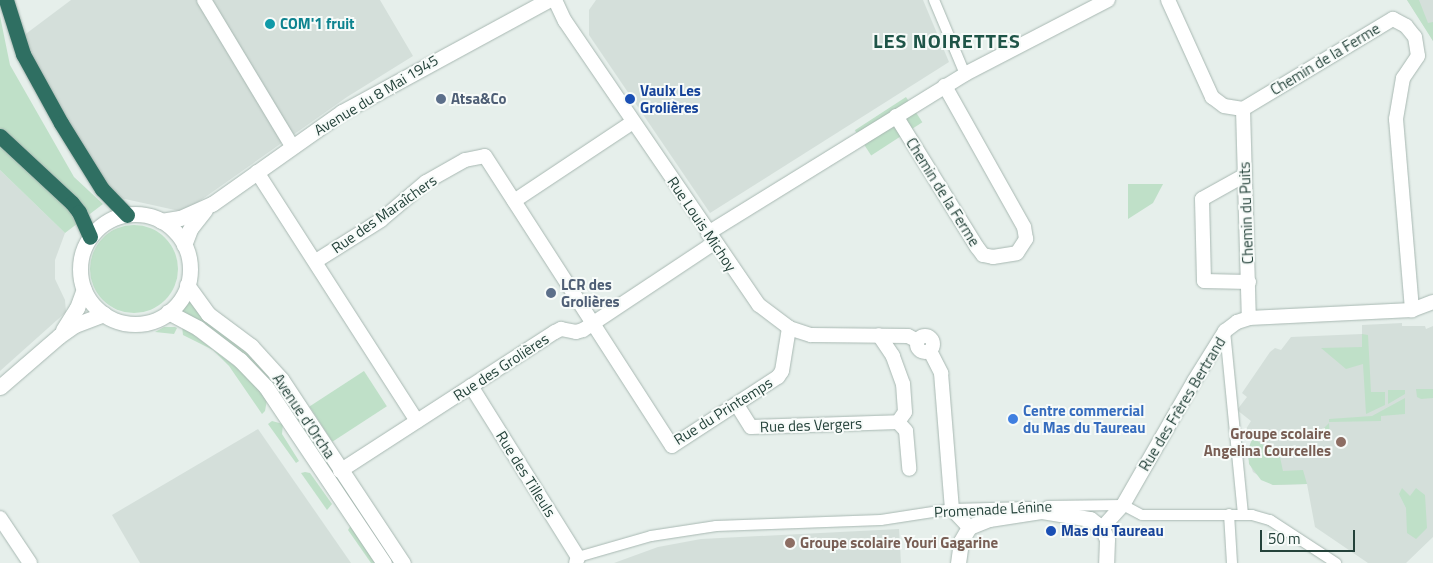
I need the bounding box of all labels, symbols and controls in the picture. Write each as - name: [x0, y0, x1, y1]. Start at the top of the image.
- place label: COM'1 fruit: [280, 15, 355, 33]
- marker: COM'1 fruit: [264, 18, 276, 30]
- street label: Chemin de la Ferme: [1267, 19, 1383, 99]
- district label: LES NOIRETTES: [871, 28, 1023, 52]
- street label: Avenue du 8 Mai 1945: [311, 51, 441, 139]
- place label: Vaulx Les Grolières: [640, 81, 701, 116]
- place label: Atsa&Co: [451, 90, 507, 108]
- marker: Atsa&Co: [435, 93, 447, 105]
- marker: Vaulx Les Grolières: [624, 93, 636, 105]
- street label: Chemin de la Ferme: [902, 134, 984, 250]
- street label: Chemin du Puits: [1235, 161, 1257, 265]
- street label: Rue des Maraîchers: [328, 171, 440, 257]
- street label: Rue Louis Michoy: [664, 173, 740, 275]
- place label: LCR des Grolières: [561, 275, 620, 310]
- marker: LCR des Grolières: [545, 287, 557, 299]
- street label: Rue des Grolières: [450, 330, 552, 404]
- street label: Rue des Frères Bertrand: [1135, 334, 1229, 474]
- street label: Avenue d'Orcha: [269, 370, 339, 462]
- street label: Rue du Printemps: [670, 373, 776, 449]
- place label: Centre commercial du Mas du Taureau: [1023, 401, 1146, 436]
- marker: Centre commercial du Mas du Taureau: [1007, 413, 1019, 425]
- street label: Rue des Vergers: [760, 414, 862, 436]
- place label: Groupe scolaire Angelina Courcelles: [1204, 424, 1331, 459]
- street label: Rue des Tilleuls: [492, 428, 560, 520]
- marker: Groupe scolaire Angelina Courcelles: [1335, 436, 1347, 448]
- street label: Promenade Lénine: [934, 497, 1052, 521]
- scale bar: [1263, 520, 1358, 552]
- place label: Mas du Taureau: [1061, 522, 1164, 540]
- marker: Mas du Taureau: [1045, 525, 1057, 537]
- text: 50 m: [1268, 527, 1301, 550]
- place label: Groupe scolaire Youri Gagarine: [800, 534, 998, 552]
- marker: Groupe scolaire Youri Gagarine: [784, 537, 796, 549]

